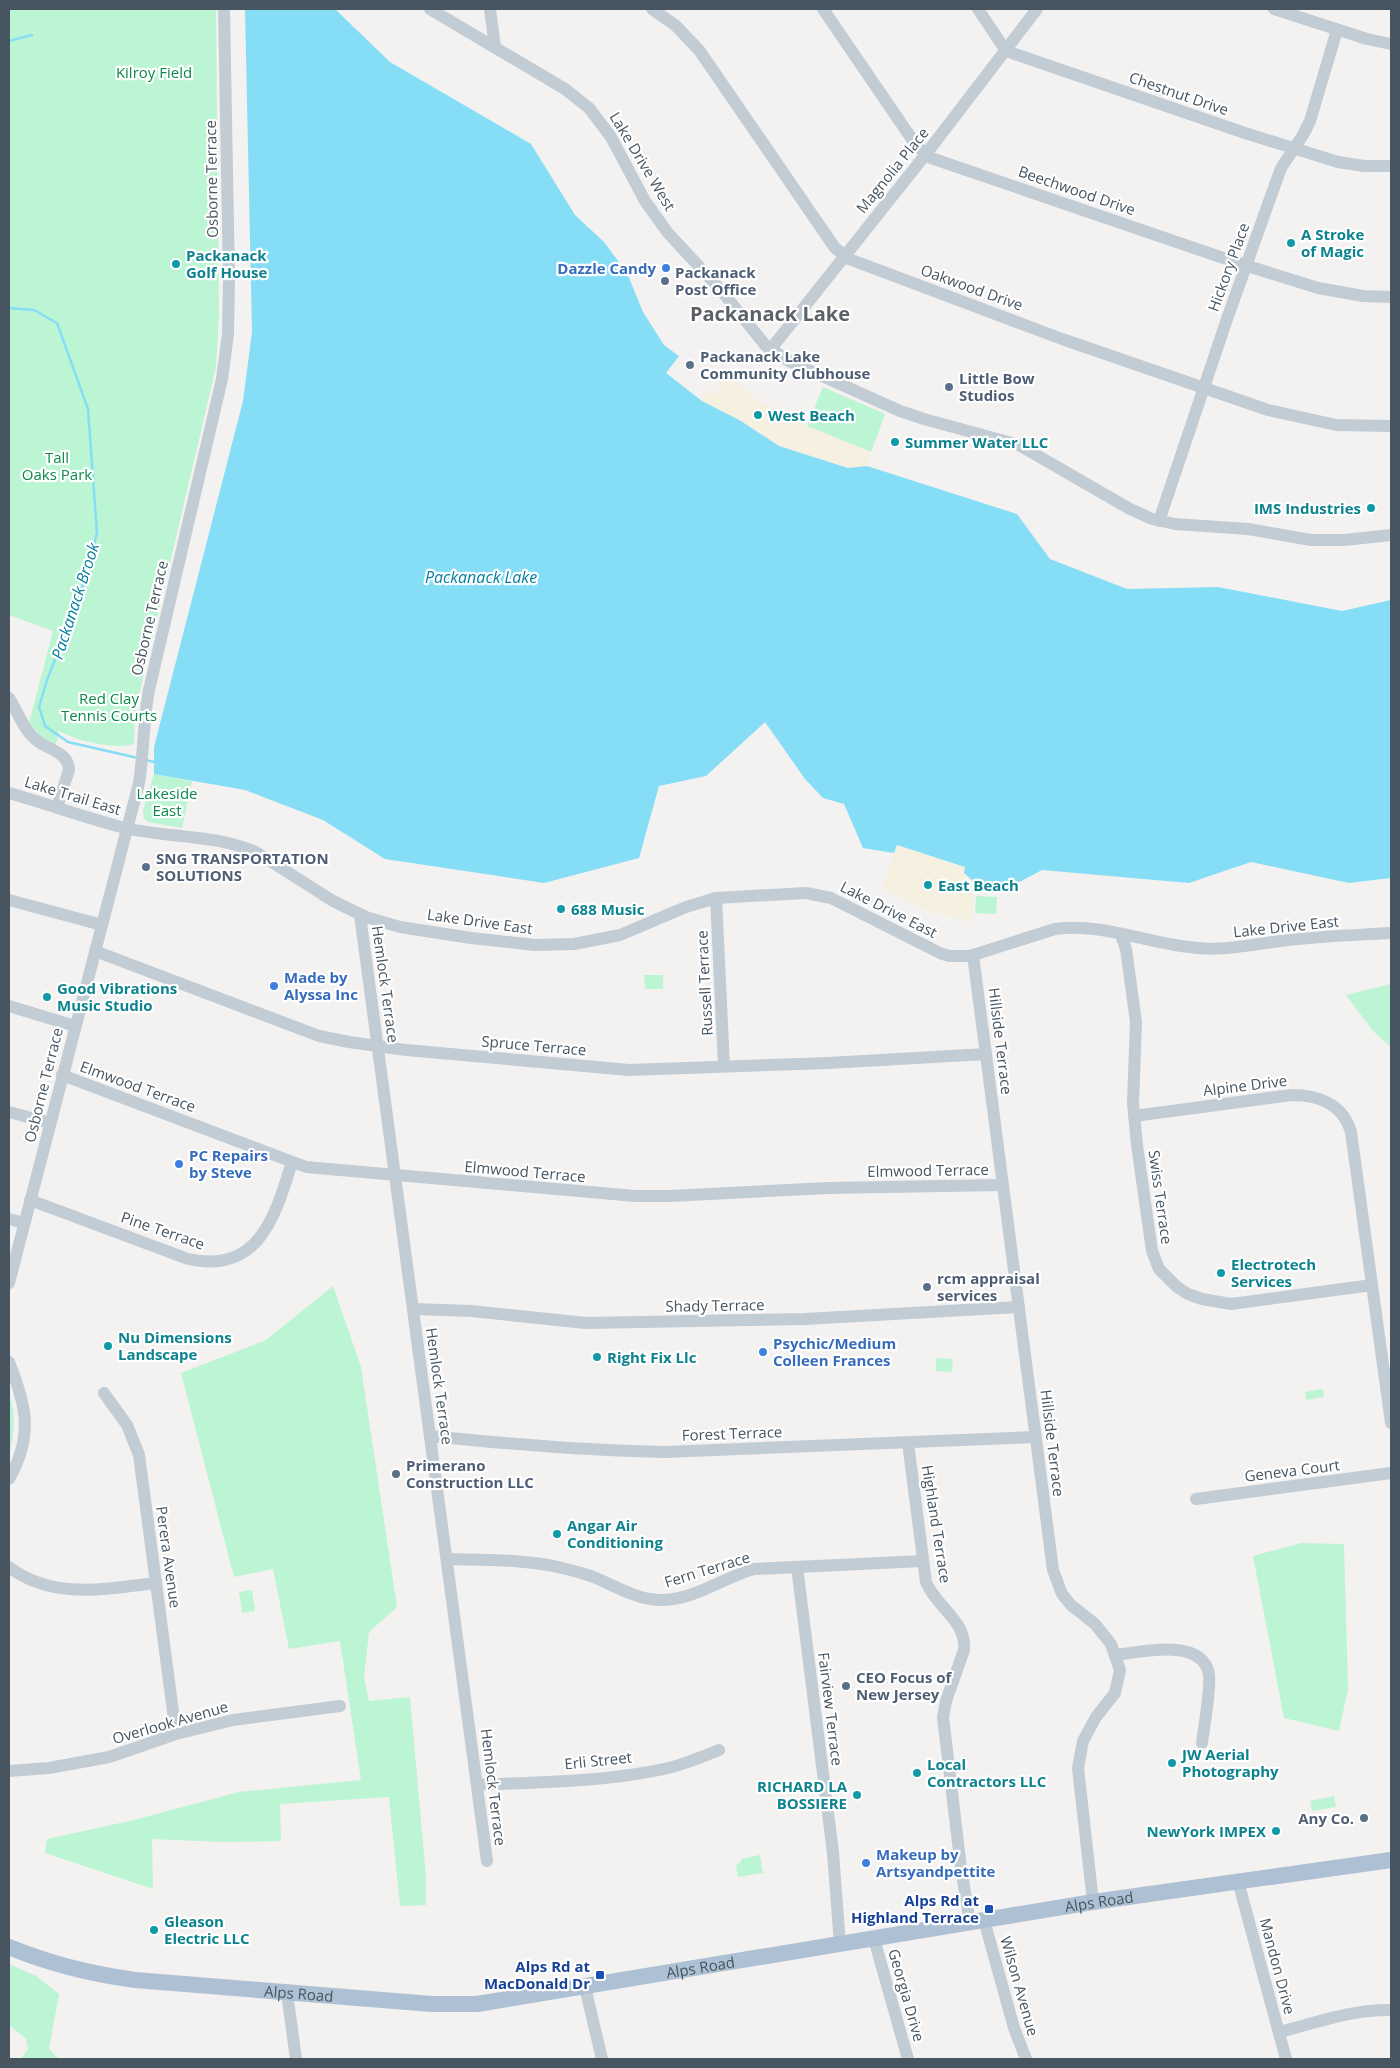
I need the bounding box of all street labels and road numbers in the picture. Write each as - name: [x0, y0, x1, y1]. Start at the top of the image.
- street label: Chestnut Drive: [1127, 67, 1231, 119]
- street label: Lake Drive West: [606, 108, 680, 214]
- street label: Osborne Terrace: [200, 120, 222, 238]
- street label: Magnolia Place: [851, 123, 933, 217]
- street label: Beechwood Drive: [1016, 161, 1138, 219]
- street label: Hickory Place: [1203, 220, 1253, 314]
- street label: Oakwood Drive: [918, 259, 1026, 315]
- street label: Osborne Terrace: [126, 558, 172, 678]
- street label: Lake Trail East: [22, 771, 124, 819]
- street label: Lake Drive East: [837, 876, 941, 942]
- street label: Lake Drive East: [426, 904, 534, 938]
- street label: Lake Drive East: [1232, 911, 1340, 941]
- street label: Hemlock Terrace: [368, 924, 404, 1044]
- street label: Russell Terrace: [691, 930, 717, 1036]
- street label: Hillside Terrace: [985, 986, 1017, 1096]
- street label: Osborne Terrace: [19, 1026, 67, 1144]
- street label: Spruce Terrace: [481, 1030, 587, 1060]
- street label: Elmwood Terrace: [77, 1056, 199, 1116]
- street label: Alpine Drive: [1202, 1070, 1288, 1100]
- street label: Swiss Terrace: [1145, 1149, 1177, 1245]
- street label: Elmwood Terrace: [464, 1156, 586, 1186]
- street label: Elmwood Terrace: [867, 1159, 989, 1181]
- street label: Pine Terrace: [119, 1206, 207, 1254]
- street label: Shady Terrace: [665, 1294, 765, 1316]
- street label: Hemlock Terrace: [422, 1326, 458, 1446]
- street label: Hillside Terrace: [1037, 1388, 1069, 1498]
- street label: Forest Terrace: [681, 1421, 783, 1445]
- street label: Geneva Court: [1243, 1454, 1341, 1486]
- street label: Highland Terrace: [918, 1463, 956, 1585]
- street label: Perera Avenue: [152, 1505, 186, 1609]
- street label: Fern Terrace: [662, 1547, 752, 1591]
- street label: Fairview Terrace: [814, 1651, 848, 1767]
- street label: Overlook Avenue: [110, 1696, 230, 1748]
- street label: Hemlock Terrace: [477, 1727, 511, 1847]
- street label: Erli Street: [563, 1747, 633, 1773]
- street label: Alps Road: [1063, 1886, 1135, 1917]
- street label: Mandon Drive: [1256, 1916, 1300, 2016]
- street label: Wilson Avenue: [996, 1934, 1044, 2038]
- street label: Georgia Drive: [884, 1946, 930, 2044]
- street label: Alps Road: [665, 1951, 736, 1983]
- street label: Alps Road: [263, 1980, 334, 2006]

